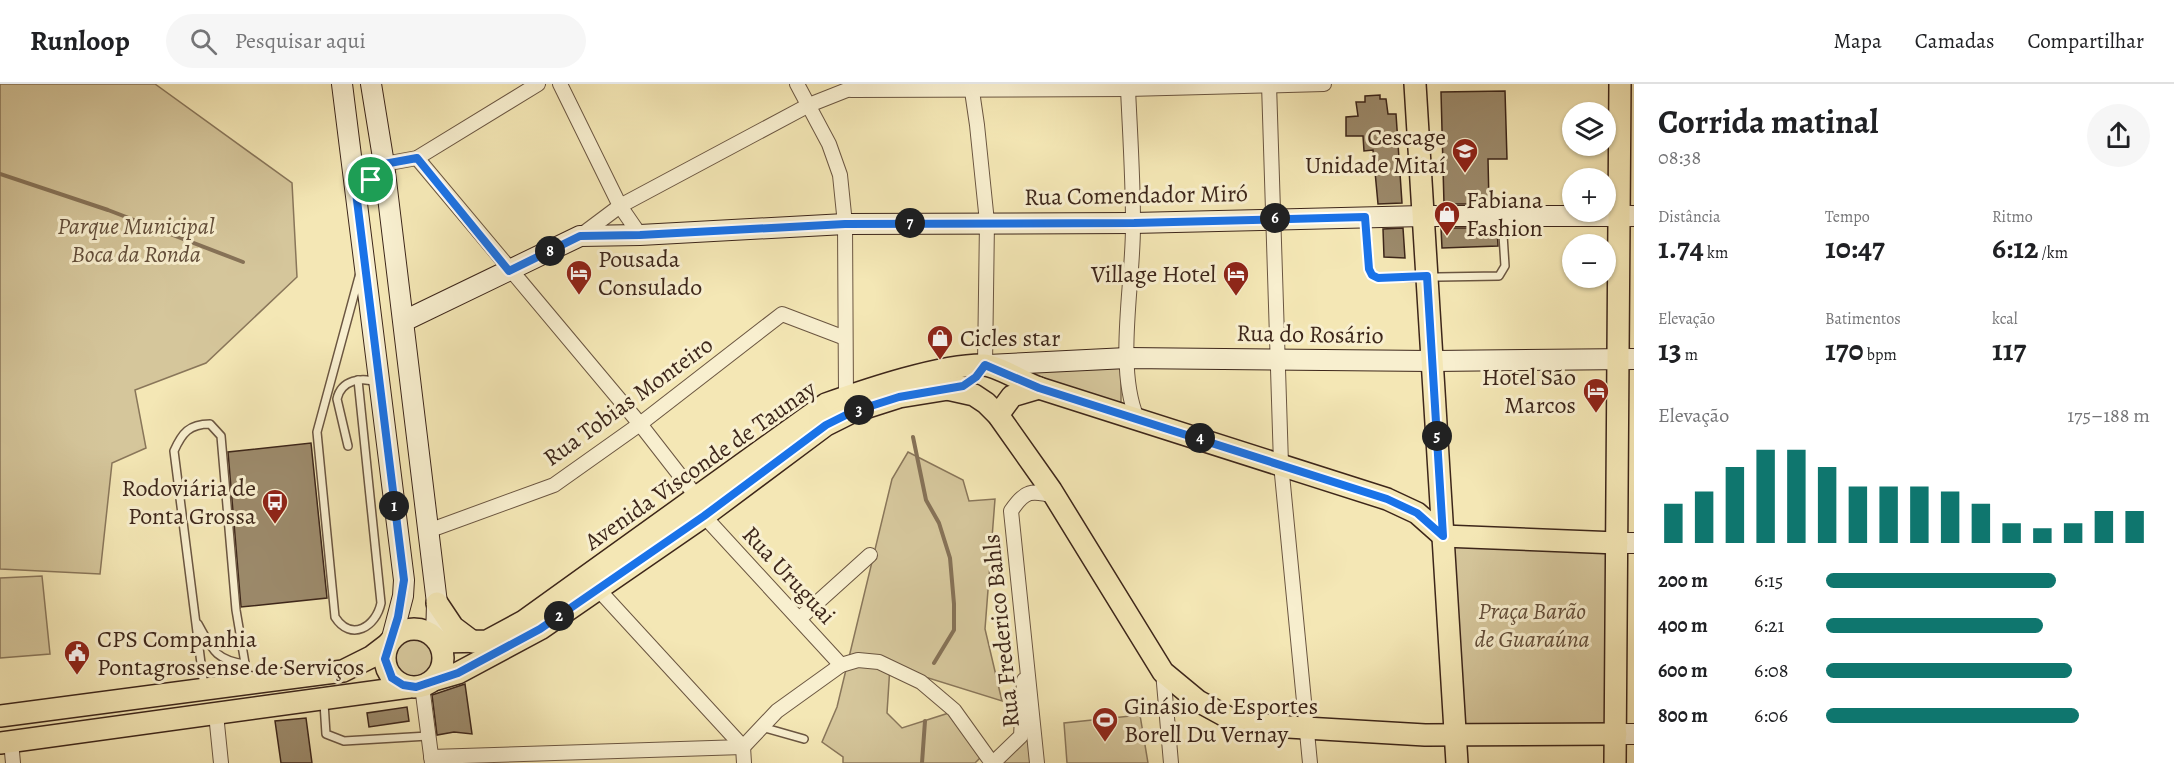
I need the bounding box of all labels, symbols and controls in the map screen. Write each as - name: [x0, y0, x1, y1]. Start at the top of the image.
- search box: [166, 14, 586, 68]
- text: Runloop: [30, 22, 130, 60]
- icon: search: [187, 25, 220, 58]
- text: Pesquisar aqui: [235, 26, 366, 56]
- text: Mapa: [1833, 27, 1882, 55]
- text: Camadas: [1915, 27, 1994, 55]
- text: Compartilhar: [2027, 27, 2144, 55]
- text: Corrida matinal: [1658, 99, 1878, 144]
- map controls: [1562, 102, 1616, 288]
- button: layers: [1562, 102, 1616, 156]
- button: share: [2087, 104, 2150, 167]
- place label: Cescage Unidade Mitaí: [1305, 121, 1446, 181]
- school or university icon: Cescage Unidade Mitaí: [1450, 136, 1480, 174]
- text: 08:38: [1658, 144, 1701, 171]
- pin: [345, 154, 396, 205]
- icon: arrive: [354, 163, 387, 196]
- button: +: [1562, 168, 1616, 222]
- street label: Rua Comendador Miró: [1024, 177, 1248, 213]
- place label: Fabiana Fashion: [1466, 184, 1544, 244]
- shop icon: Fabiana Fashion: [1432, 199, 1462, 237]
- pin: 6: [1260, 203, 1290, 233]
- text: Distância: [1658, 206, 1720, 228]
- text: Tempo: [1825, 206, 1870, 228]
- text: Ritmo: [1992, 206, 2033, 228]
- text: 6: [1271, 207, 1279, 229]
- pin: 7: [895, 208, 925, 238]
- park label: Parque Municipal Boca da Ronda: [57, 210, 215, 270]
- text: 7: [907, 212, 913, 234]
- text: 1.74: [1658, 228, 1704, 268]
- text: 10:47: [1825, 228, 1885, 268]
- text: 6:12: [1992, 228, 2038, 268]
- button: −: [1562, 234, 1616, 288]
- pin: 8: [535, 236, 565, 266]
- text: 8: [546, 240, 554, 262]
- text: km: [1704, 242, 1728, 264]
- text: /km: [2038, 242, 2068, 264]
- place label: Pousada Consulado: [598, 243, 702, 303]
- hotel icon: Pousada Consulado: [564, 258, 594, 296]
- place label: Village Hotel: [1090, 258, 1216, 290]
- hotel icon: Village Hotel: [1221, 259, 1251, 297]
- text: Elevação: [1658, 308, 1715, 330]
- text: Batimentos: [1825, 308, 1901, 330]
- text: kcal: [1992, 308, 2018, 330]
- street label: Rua do Rosário: [1236, 317, 1384, 351]
- place label: Cicles star: [960, 322, 1060, 354]
- shop icon: Cicles star: [925, 323, 955, 361]
- street label: Rua Tobias Monteiro: [537, 329, 719, 473]
- text: 13: [1658, 330, 1682, 370]
- text: 170: [1825, 330, 1864, 370]
- text: 117: [1992, 330, 2026, 370]
- text: m: [1682, 344, 1698, 366]
- text: bpm: [1864, 344, 1897, 366]
- place label: Hotel São Marcos: [1482, 361, 1576, 421]
- street label: Avenida Visconde de Taunay: [577, 373, 822, 558]
- hotel icon: Hotel São Marcos: [1581, 376, 1611, 414]
- pin: 3: [844, 395, 874, 425]
- text: 3: [856, 399, 862, 421]
- text: Elevação: [1658, 402, 1729, 429]
- text: 175–188 m: [2067, 402, 2150, 429]
- pin: 5: [1422, 421, 1452, 451]
- pin: 4: [1185, 423, 1215, 453]
- text: 5: [1434, 425, 1440, 447]
- text: 4: [1196, 427, 1204, 449]
- place label: Rodoviária de Ponta Grossa: [121, 472, 257, 532]
- bus stop icon: Rodoviária de Ponta Grossa: [260, 487, 290, 525]
- pin: 1: [379, 491, 409, 521]
- text: 1: [391, 495, 397, 517]
- street label: Rua Uruguai: [735, 519, 843, 631]
- street label: Rua Frederico Bahls: [975, 533, 1027, 729]
- text: 200 m: [1658, 567, 1708, 594]
- text: 6:15: [1754, 567, 1783, 594]
- park label: Praça Barão de Guaraúna: [1474, 595, 1590, 655]
- pin: 2: [544, 601, 574, 631]
- text: 2: [555, 605, 563, 627]
- text: 400 m: [1658, 612, 1708, 639]
- text: 6:21: [1754, 612, 1784, 639]
- place label: CPS Companhia Pontagrossense de Serviços: [97, 623, 364, 683]
- public building icon: CPS Companhia Pontagrossense de Serviços: [62, 638, 92, 676]
- text: 600 m: [1658, 657, 1708, 684]
- text: 6:08: [1754, 657, 1788, 684]
- place label: Ginásio de Esportes Borell Du Vernay: [1124, 690, 1318, 750]
- text: 800 m: [1658, 702, 1708, 729]
- text: 6:06: [1754, 702, 1788, 729]
- sports icon: Ginásio de Esportes Borell Du Vernay: [1090, 705, 1120, 743]

